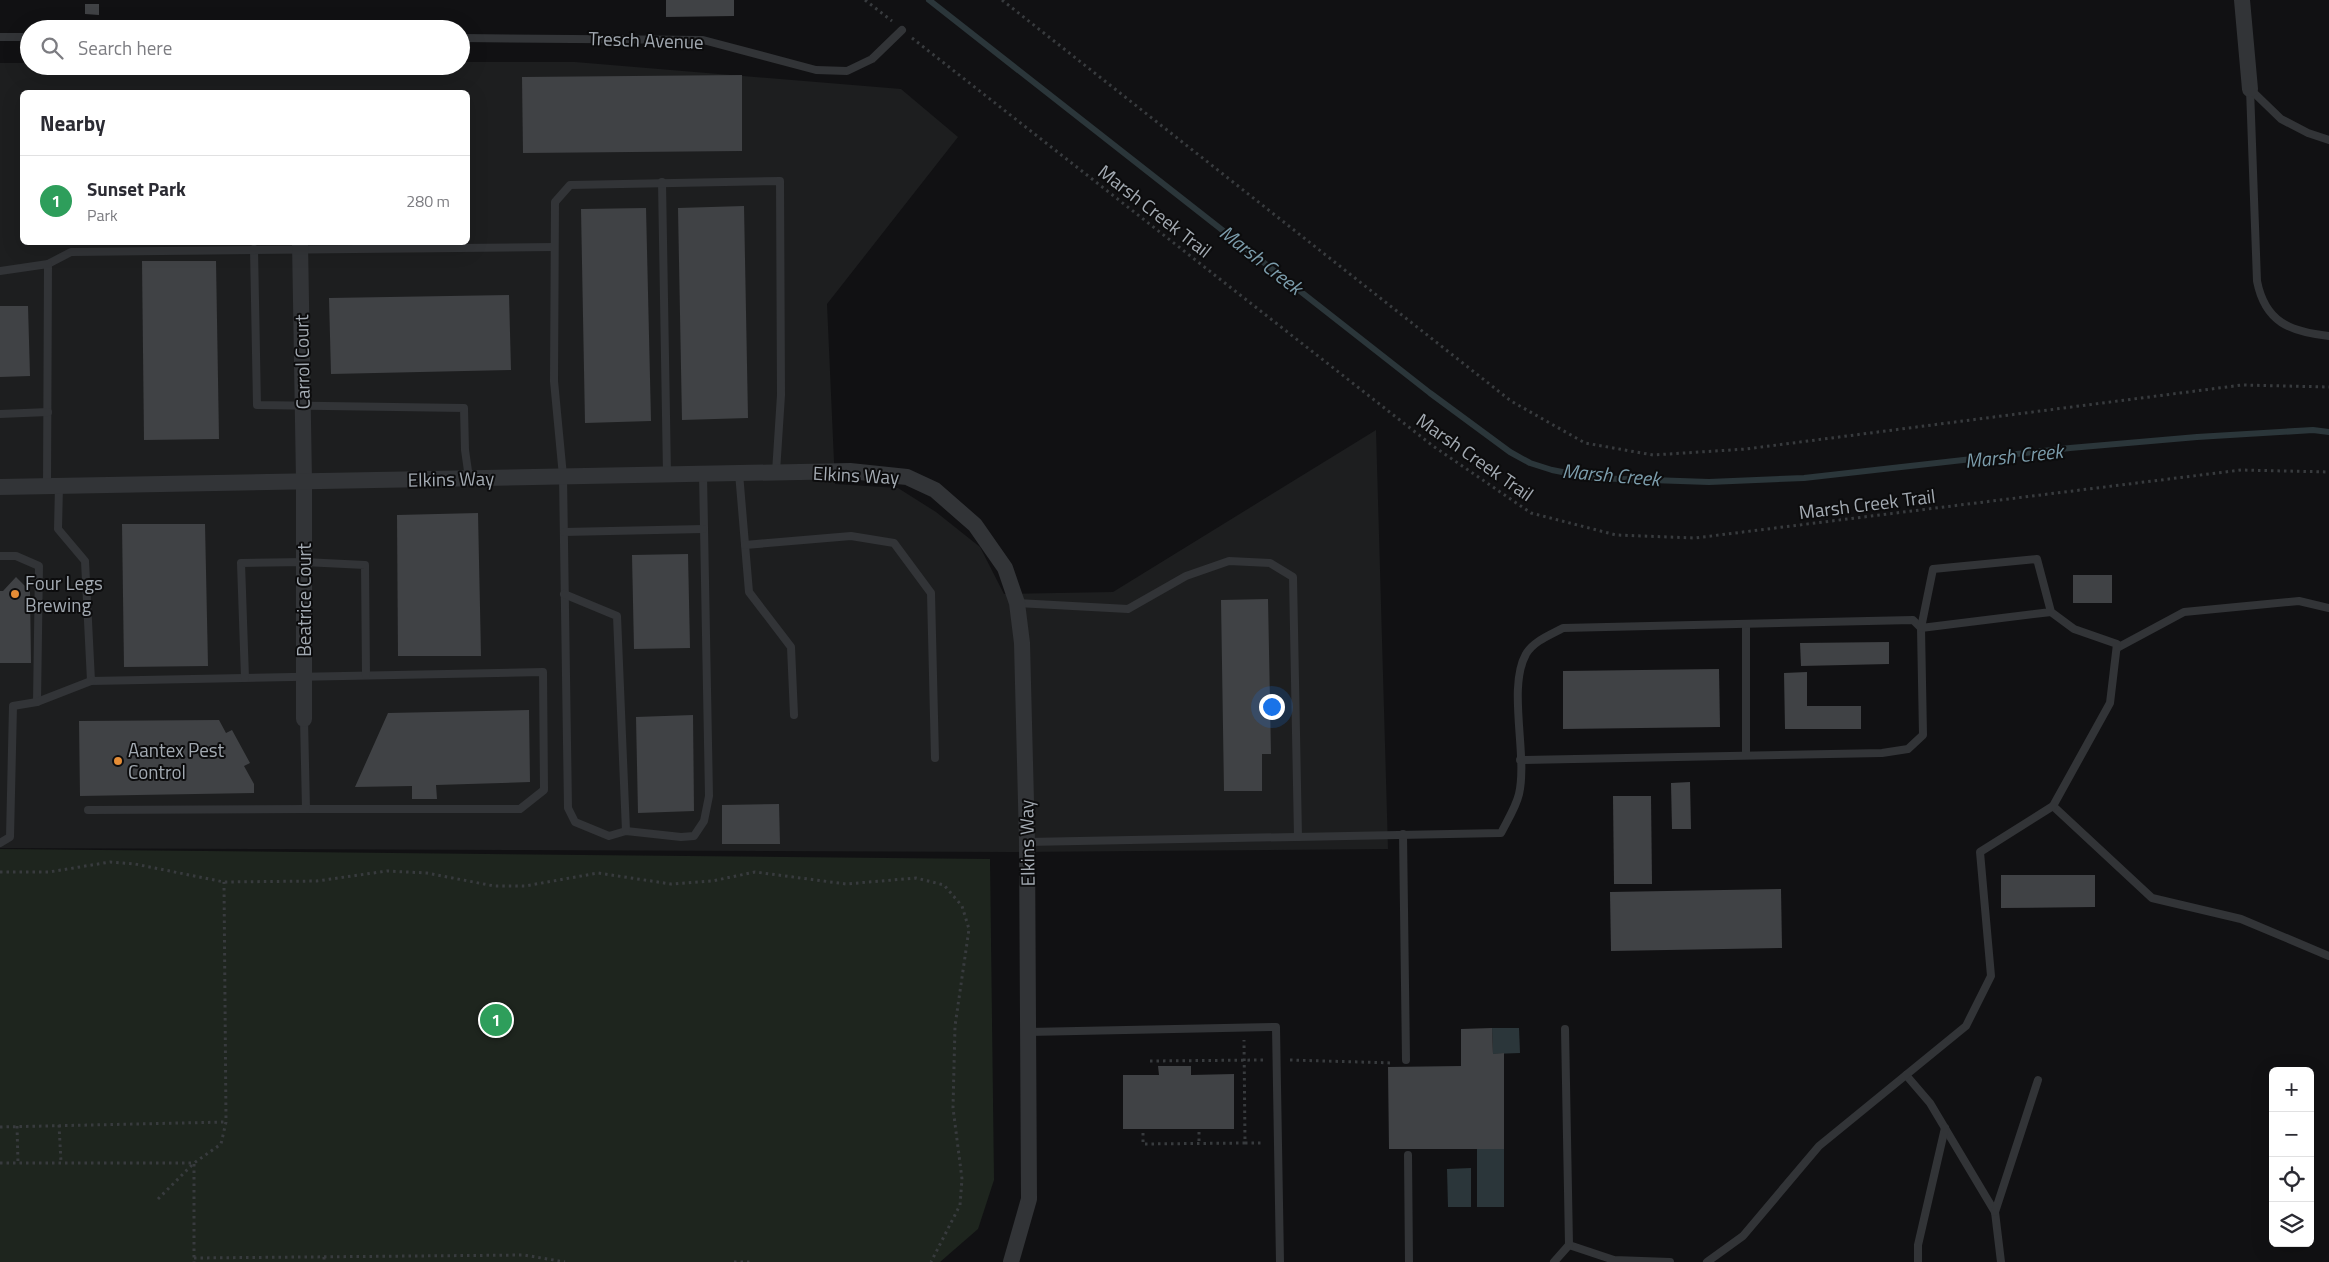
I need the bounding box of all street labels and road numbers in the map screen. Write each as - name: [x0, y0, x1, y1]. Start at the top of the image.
- street label: Tresch Avenue: [588, 23, 704, 56]
- street label: Marsh Creek Trail: [1092, 157, 1218, 264]
- street label: Carrol Court: [286, 314, 317, 410]
- street label: Marsh Creek Trail: [1411, 405, 1540, 508]
- street label: Elkins Way: [812, 458, 900, 491]
- street label: Elkins Way: [407, 463, 495, 494]
- street label: Marsh Creek Trail: [1797, 481, 1937, 526]
- street label: Beatrice Court: [289, 543, 318, 657]
- street label: Elkins Way: [1011, 799, 1042, 887]

